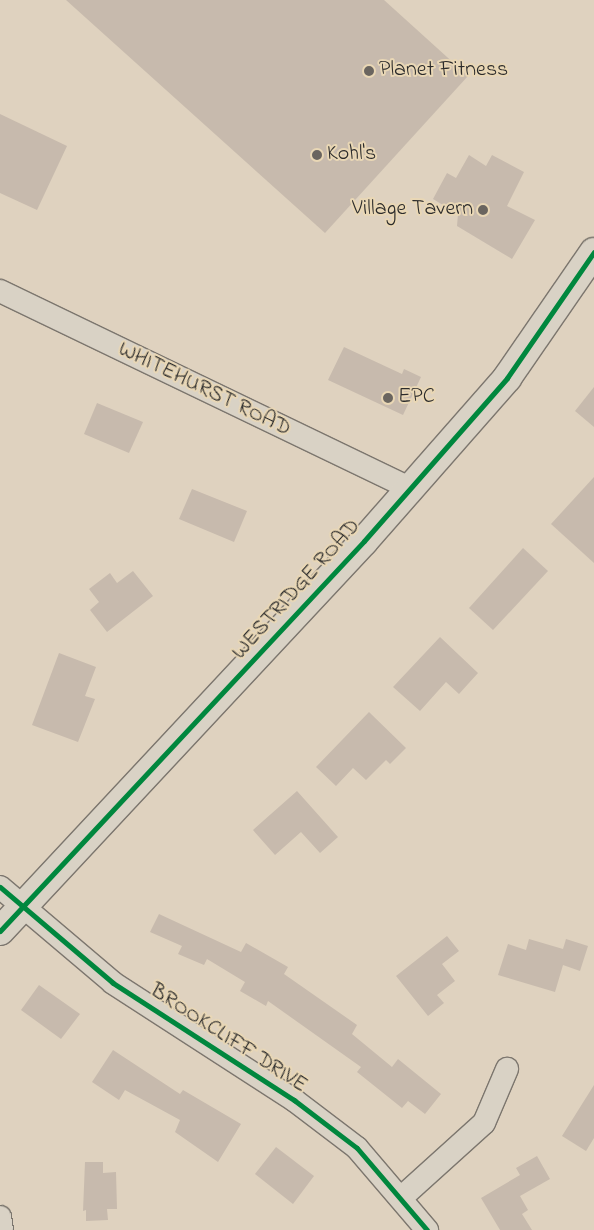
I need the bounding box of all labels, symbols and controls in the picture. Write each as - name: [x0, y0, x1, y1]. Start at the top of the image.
- place label: Planet Fitness: [379, 58, 508, 84]
- marker: Planet Fitness: [363, 65, 375, 77]
- place label: Kohl's: [327, 142, 376, 168]
- marker: Kohl's: [311, 149, 323, 161]
- place label: Village Tavern: [352, 197, 473, 223]
- marker: Village Tavern: [477, 204, 489, 216]
- street label: WHITEHURST ROAD: [113, 337, 295, 443]
- place label: EPC: [398, 385, 435, 411]
- marker: EPC: [382, 392, 394, 404]
- street label: WESTRIDGE ROAD: [227, 514, 367, 666]
- street label: BROOKCLIFF DRIVE: [144, 978, 312, 1100]

